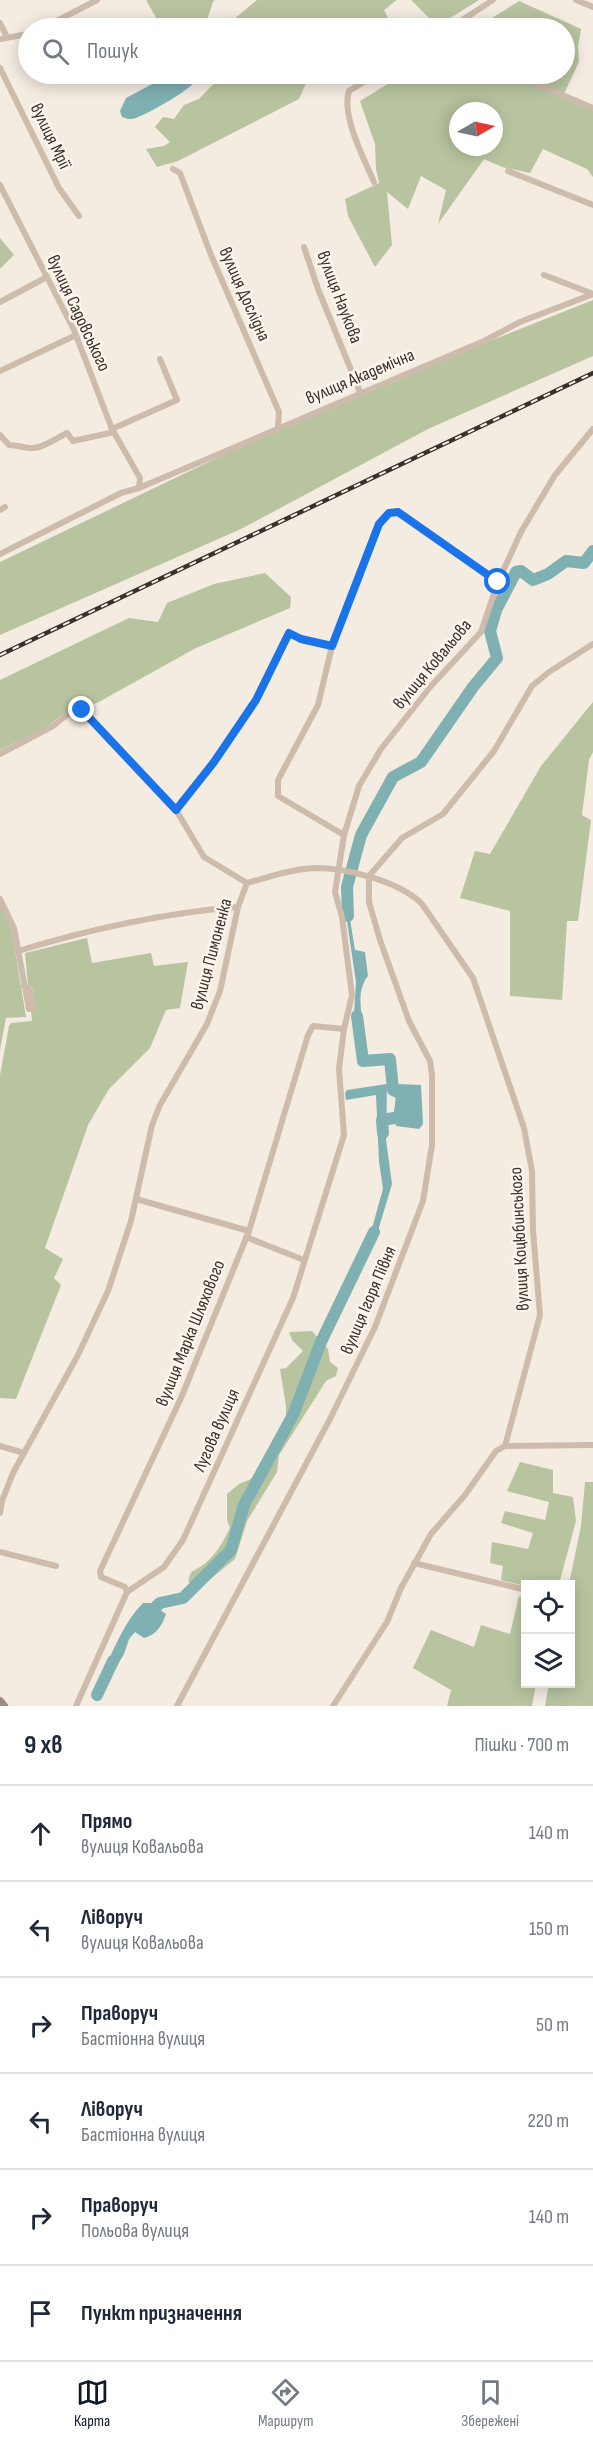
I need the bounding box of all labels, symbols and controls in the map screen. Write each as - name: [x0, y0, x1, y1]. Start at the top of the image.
- search box: [18, 18, 575, 84]
- icon: search: [39, 35, 72, 68]
- text: Пошук: [87, 38, 138, 65]
- street label: вулиця Мрії: [26, 100, 76, 173]
- north arrow: [449, 102, 503, 156]
- street label: вулиця Дослідна: [214, 244, 275, 344]
- street label: вулиця Наукова: [312, 248, 367, 346]
- street label: вулиця Садовського: [42, 252, 115, 375]
- street label: вулиця Академічна: [303, 344, 418, 409]
- route start: [484, 568, 510, 594]
- street label: вулиця Ковальова: [389, 615, 476, 713]
- route end: [68, 696, 94, 722]
- street label: вулиця Пимоненка: [187, 896, 236, 1012]
- street label: вулиця Коцюбинського: [505, 1167, 534, 1311]
- street label: вулиця Ігоря Півня: [336, 1243, 401, 1357]
- street label: вулиця Марка Шляхового: [152, 1257, 229, 1409]
- street label: Лугова вулиця: [189, 1386, 244, 1476]
- map controls: [521, 1580, 575, 1688]
- button: locate: [521, 1580, 575, 1634]
- button: layers: [521, 1634, 575, 1688]
- text: 9 хв: [24, 1730, 63, 1761]
- text: Пішки · 700 m: [474, 1733, 569, 1757]
- text: Прямо: [81, 1808, 132, 1835]
- icon: ahead: [24, 1817, 57, 1850]
- text: 140 m: [529, 1821, 569, 1845]
- text: вулиця Ковальова: [81, 1835, 204, 1859]
- text: Ліворуч: [81, 1904, 143, 1931]
- icon: left: [24, 1913, 57, 1946]
- text: 150 m: [529, 1917, 569, 1941]
- text: вулиця Ковальова: [81, 1931, 204, 1955]
- text: Праворуч: [81, 2000, 158, 2027]
- icon: right: [24, 2009, 57, 2042]
- text: 50 m: [536, 2013, 569, 2037]
- text: Бастіонна вулиця: [81, 2027, 205, 2051]
- text: Ліворуч: [81, 2096, 143, 2123]
- icon: left: [24, 2105, 57, 2138]
- text: 220 m: [528, 2109, 569, 2133]
- text: Бастіонна вулиця: [81, 2123, 205, 2147]
- text: Праворуч: [81, 2192, 158, 2219]
- icon: right: [24, 2201, 57, 2234]
- text: 140 m: [529, 2205, 569, 2229]
- text: Польова вулиця: [81, 2219, 189, 2243]
- icon: arrive: [24, 2297, 57, 2330]
- text: Пункт призначення: [81, 2300, 242, 2327]
- tab: Карта: [74, 2376, 110, 2431]
- tab: Маршрут: [258, 2376, 313, 2431]
- tab: Збережені: [461, 2376, 519, 2431]

